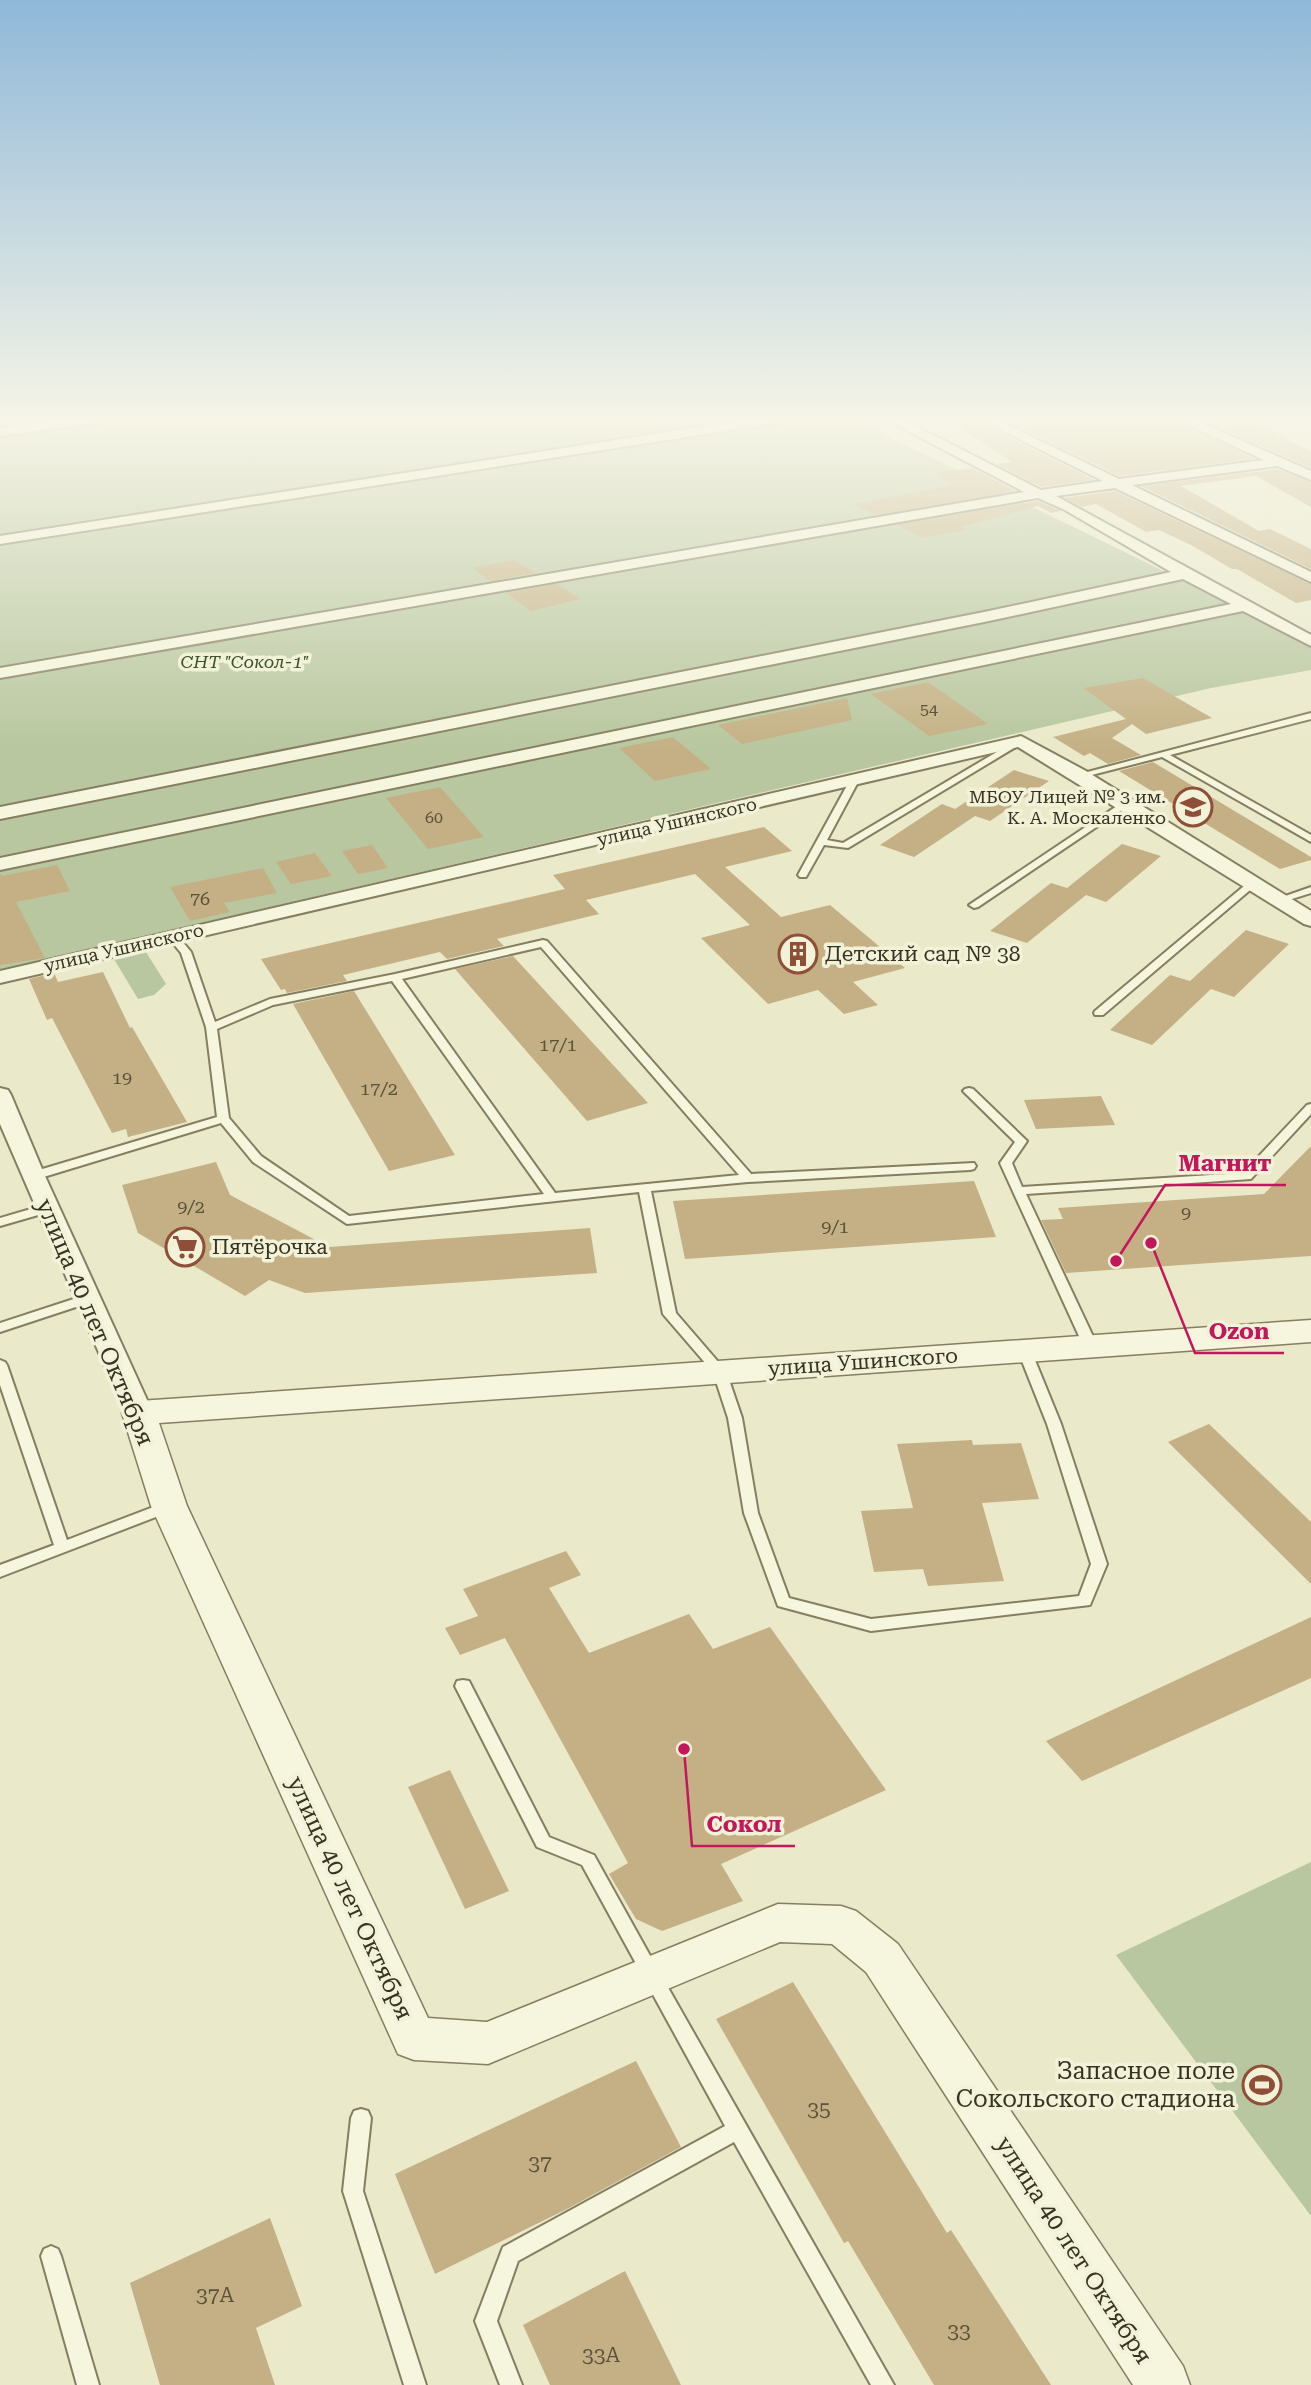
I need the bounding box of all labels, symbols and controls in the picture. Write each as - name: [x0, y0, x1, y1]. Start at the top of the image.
- park label: СНТ "Сокол-1": [181, 651, 309, 672]
- house number: 54: [920, 700, 938, 719]
- place label: МБОУ Лицей № 3 им. К. А. Москаленко: [969, 786, 1166, 828]
- school or university icon: МБОУ Лицей № 3 им. К. А. Москаленко: [1172, 786, 1214, 828]
- street label: улица Ушинского: [595, 793, 759, 850]
- house number: 60: [425, 808, 443, 827]
- house number: 76: [190, 888, 210, 909]
- street label: улица Ушинского: [42, 919, 206, 976]
- building icon: Детский сад № 38: [777, 933, 819, 975]
- place label: Детский сад № 38: [825, 942, 1021, 966]
- house number: 17/1: [539, 1034, 577, 1055]
- house number: 19: [112, 1067, 132, 1088]
- house number: 17/2: [360, 1078, 398, 1099]
- callout: Магнит: [1165, 1141, 1286, 1185]
- text: Магнит: [1179, 1150, 1272, 1177]
- street label: улица 40 лет Октября: [30, 1194, 160, 1450]
- house number: 9/2: [177, 1196, 205, 1217]
- house number: 9: [1181, 1202, 1191, 1223]
- house number: 9/1: [821, 1216, 849, 1237]
- supermarket icon: Пятёрочка: [164, 1226, 206, 1268]
- place label: Пятёрочка: [212, 1235, 328, 1259]
- callout: Ozon: [1195, 1309, 1284, 1353]
- text: Ozon: [1209, 1318, 1270, 1345]
- street label: улица Ушинского: [767, 1343, 959, 1381]
- street label: улица 40 лет Октября: [281, 1772, 419, 2024]
- callout: Сокол: [692, 1802, 795, 1846]
- text: Сокол: [706, 1811, 782, 1838]
- place label: Запасное поле Сокольского стадиона: [956, 2057, 1235, 2113]
- sports icon: Запасное поле Сокольского стадиона: [1241, 2064, 1283, 2106]
- house number: 35: [807, 2097, 831, 2121]
- street label: улица 40 лет Октября: [990, 2131, 1158, 2369]
- house number: 37: [528, 2151, 552, 2175]
- house number: 37А: [196, 2283, 234, 2307]
- house number: 33: [947, 2319, 971, 2343]
- house number: 33А: [582, 2343, 620, 2367]

